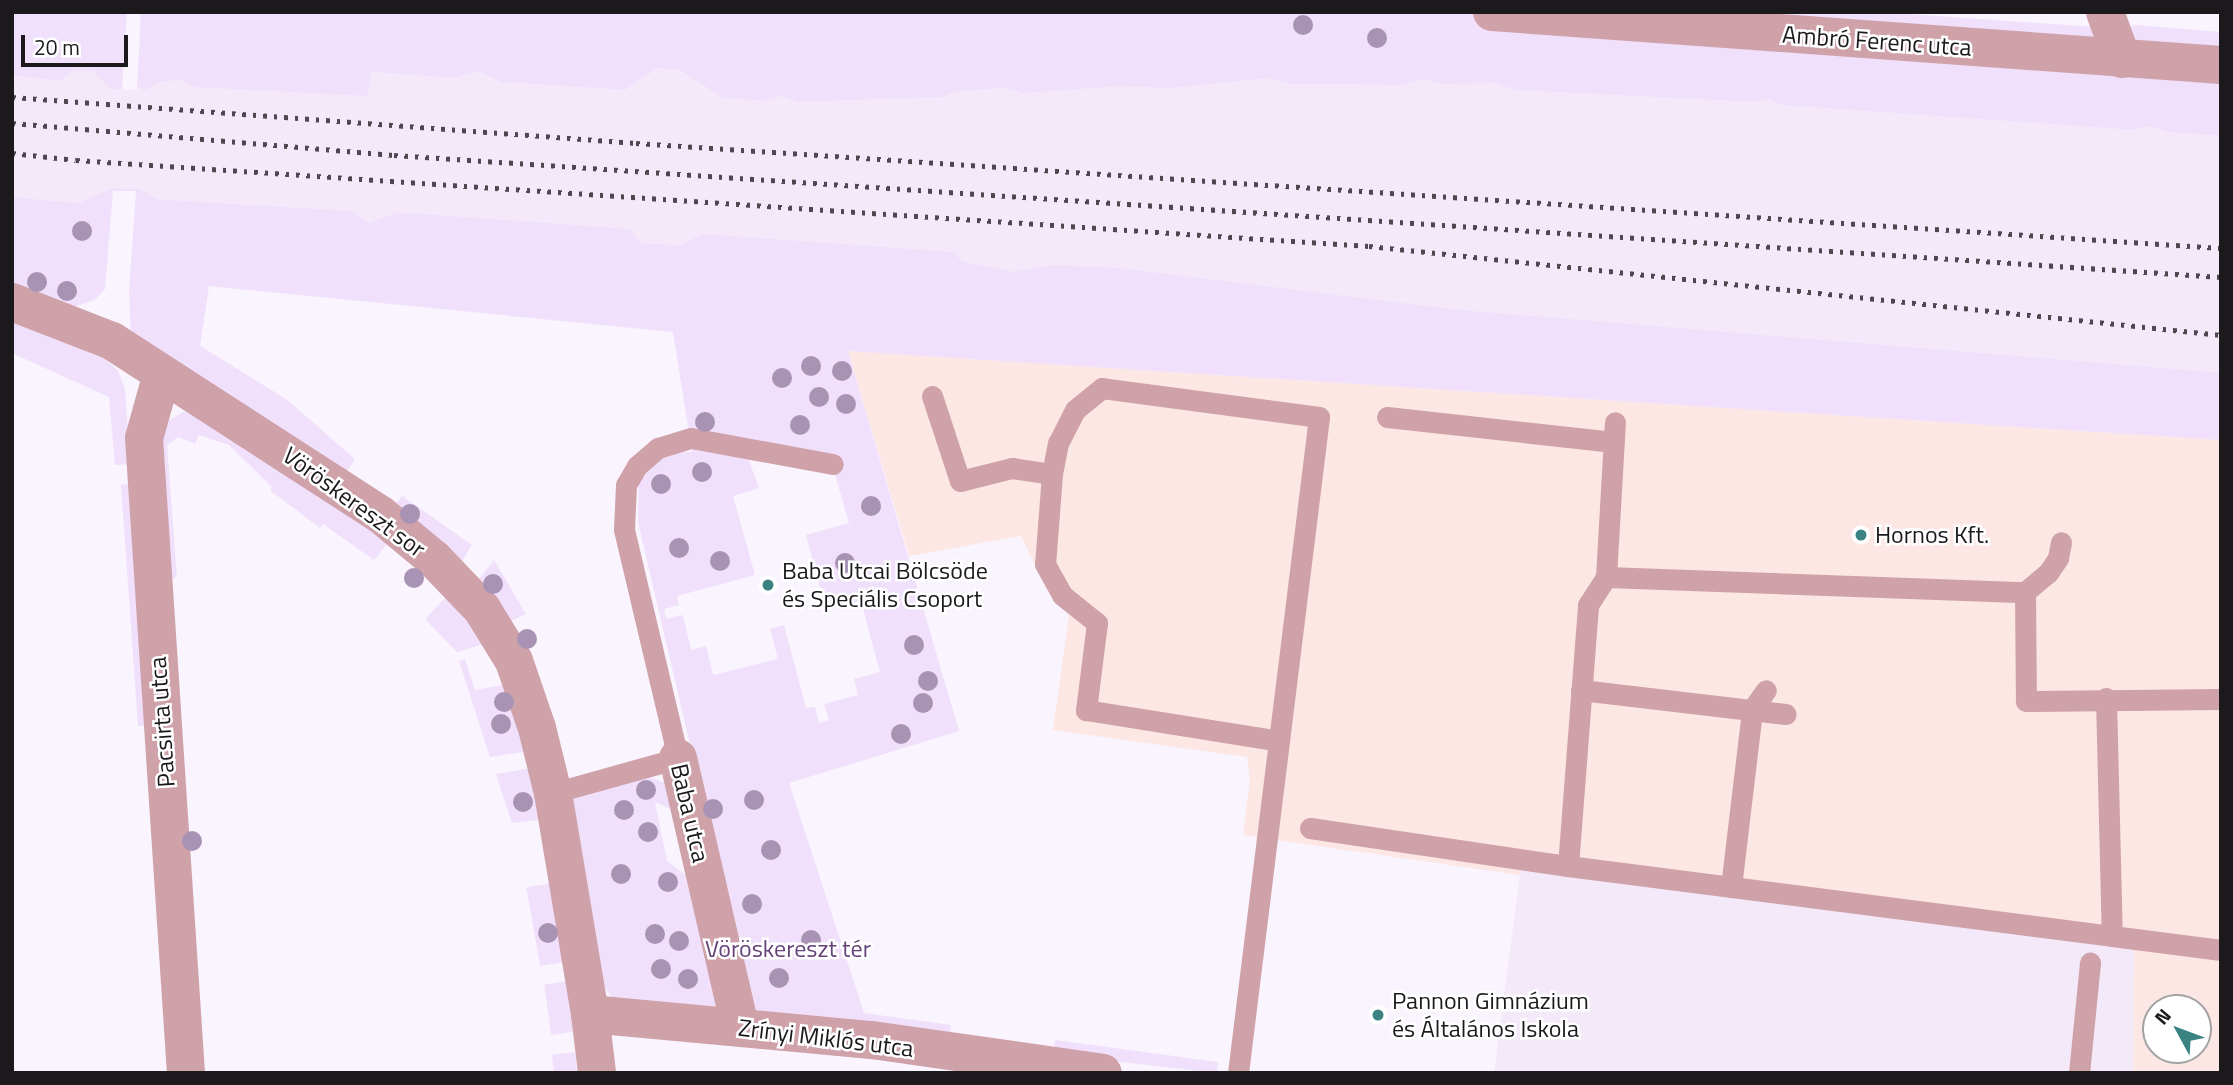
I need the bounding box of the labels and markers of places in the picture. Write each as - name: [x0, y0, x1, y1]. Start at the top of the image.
- place label: Hornos Kft.: [1875, 521, 1989, 549]
- marker: Hornos Kft.: [1853, 527, 1869, 543]
- place label: Baba Utcai Bölcsöde és Speciális Csoport: [782, 557, 988, 613]
- marker: Baba Utcai Bölcsöde és Speciális Csoport: [760, 577, 776, 593]
- place label: Pannon Gimnázium és Általános Iskola: [1392, 987, 1589, 1043]
- marker: Pannon Gimnázium és Általános Iskola: [1370, 1007, 1386, 1023]

